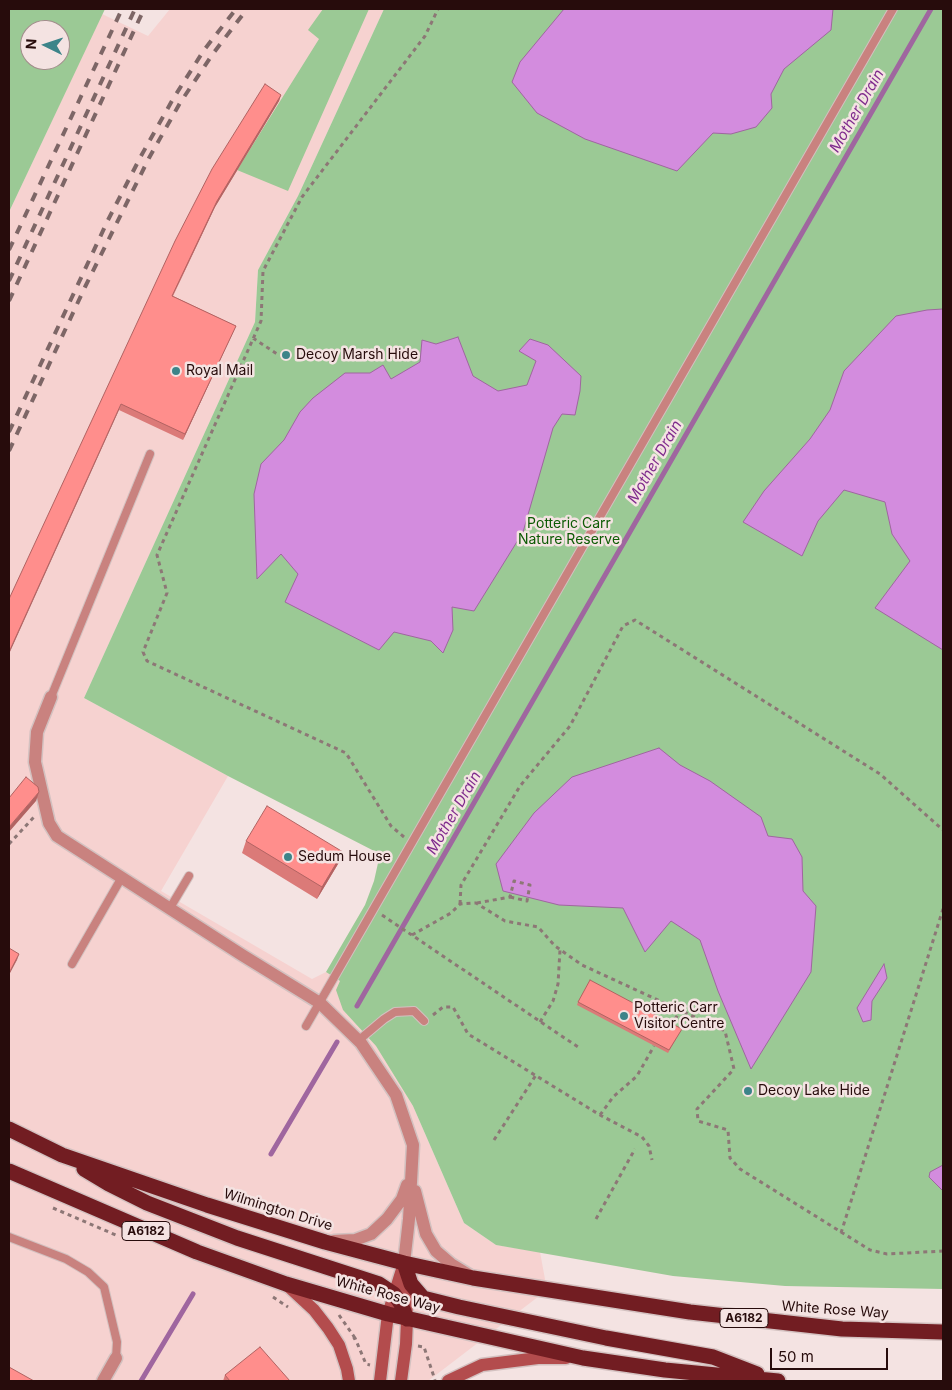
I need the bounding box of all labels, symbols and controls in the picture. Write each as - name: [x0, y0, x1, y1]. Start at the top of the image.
- north arrow: [20, 20, 70, 70]
- text: N: [22, 38, 39, 50]
- water label: Mother Drain: [826, 66, 888, 156]
- place label: Decoy Marsh Hide: [296, 347, 418, 363]
- marker: Decoy Marsh Hide: [280, 349, 292, 361]
- place label: Royal Mail: [186, 363, 253, 379]
- marker: Royal Mail: [170, 365, 182, 377]
- water label: Mother Drain: [624, 417, 686, 507]
- park label: Potteric Carr Nature Reserve: [518, 516, 620, 548]
- water label: Mother Drain: [423, 768, 485, 858]
- place label: Sedum House: [298, 849, 391, 865]
- marker: Sedum House: [282, 851, 294, 863]
- place label: Potteric Carr Visitor Centre: [634, 1000, 724, 1032]
- marker: Potteric Carr Visitor Centre: [618, 1010, 630, 1022]
- place label: Decoy Lake Hide: [758, 1083, 870, 1099]
- marker: Decoy Lake Hide: [742, 1085, 754, 1097]
- street label: Wilmington Drive: [222, 1185, 334, 1235]
- road number: A6182: [122, 1222, 170, 1240]
- street label: White Rose Way: [334, 1273, 442, 1317]
- street label: White Rose Way: [781, 1298, 889, 1322]
- road number: A6182: [720, 1309, 768, 1328]
- scale bar: [772, 1338, 890, 1370]
- text: 50 m: [778, 1347, 814, 1366]

